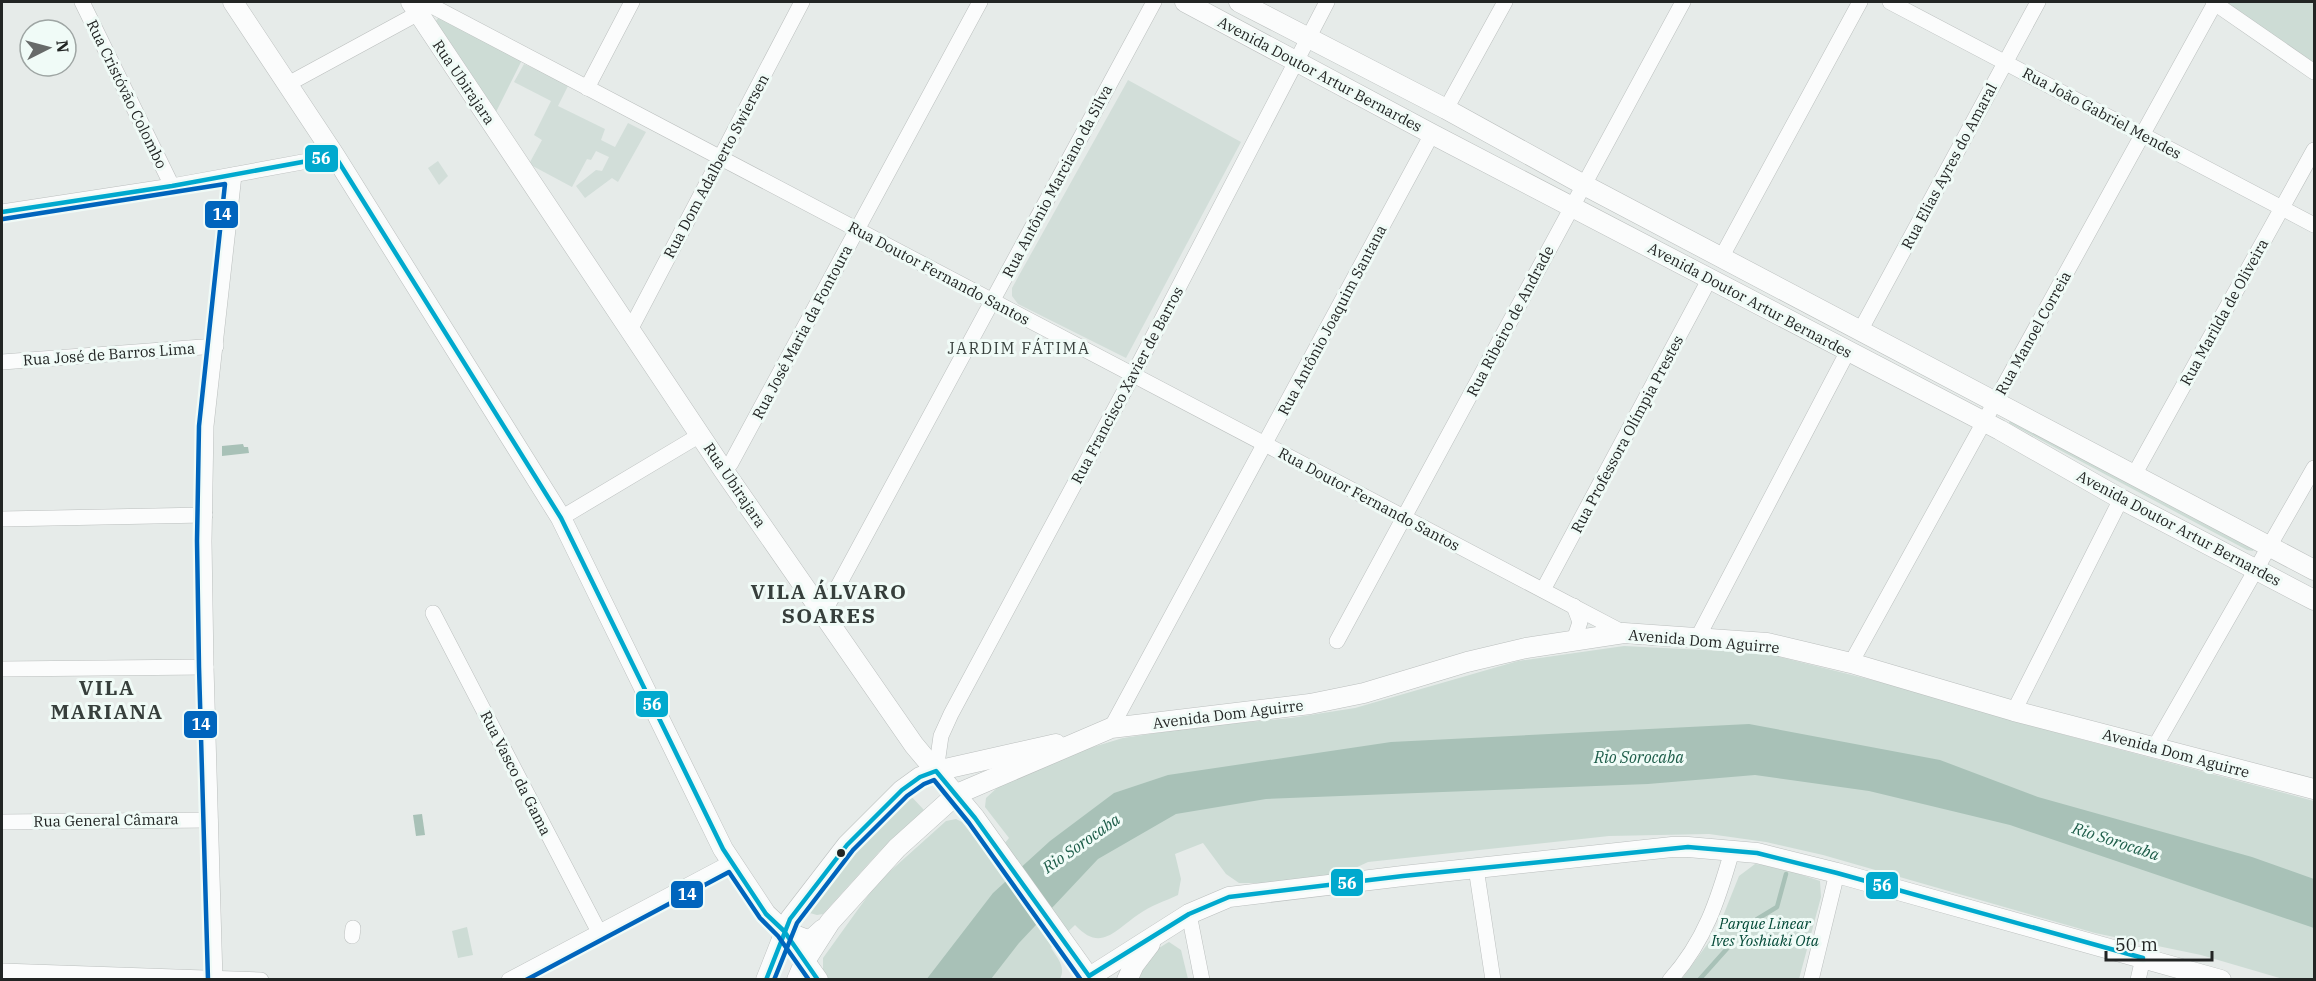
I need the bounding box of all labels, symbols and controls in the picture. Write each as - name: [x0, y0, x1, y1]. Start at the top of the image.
- street label: Avenida Doutor Artur Bernardes: [1215, 12, 1425, 136]
- street label: Rua Cristóvão Colombo: [83, 16, 171, 172]
- north arrow: [18, 18, 78, 78]
- street label: Rua Ubirajara: [429, 36, 499, 128]
- text: N: [52, 39, 74, 54]
- street label: Rua João Gabriel Mendes: [2019, 63, 2185, 163]
- street label: Rua Dom Adalberto Swiersen: [659, 70, 773, 261]
- street label: Rua Elias Ayres do Amaral: [1897, 80, 2001, 252]
- street label: Rua Antônio Marciano da Silva: [998, 81, 1116, 281]
- line badge: 56: [304, 144, 339, 173]
- text: 56: [311, 148, 331, 168]
- line badge: 14: [204, 200, 239, 229]
- text: 14: [212, 204, 232, 224]
- street label: Rua Doutor Fernando Santos: [845, 217, 1033, 329]
- street label: Rua Antônio Joaquim Santana: [1274, 222, 1390, 418]
- street label: Rua Marilda de Oliveira: [2176, 235, 2272, 389]
- street label: Avenida Doutor Artur Bernardes: [1645, 238, 1855, 362]
- street label: Rua José Maria da Fontoura: [748, 242, 856, 422]
- street label: Rua Ribeiro de Andrade: [1462, 242, 1558, 400]
- street label: Rua Manoel Correia: [1991, 268, 2075, 398]
- street label: Rua Francisco Xavier de Barros: [1067, 283, 1187, 487]
- street label: Rua Professora Olímpia Prestes: [1567, 332, 1687, 536]
- district label: JARDIM FÁTIMA: [948, 337, 1090, 358]
- street label: Rua José de Barros Lima: [22, 339, 196, 369]
- street label: Rua Ubirajara: [700, 439, 770, 531]
- street label: Rua Doutor Fernando Santos: [1275, 443, 1463, 555]
- street label: Avenida Doutor Artur Bernardes: [2074, 466, 2284, 590]
- district label: VILA ÁLVARO SOARES: [751, 577, 907, 629]
- street label: Avenida Dom Aguirre: [1628, 625, 1780, 657]
- district label: VILA MARIANA: [50, 673, 164, 725]
- line badge: 56: [635, 690, 669, 718]
- text: 56: [642, 694, 662, 714]
- street label: Avenida Dom Aguirre: [1152, 695, 1304, 733]
- street label: Rua Vasco da Gama: [476, 707, 556, 839]
- line badge: 14: [183, 710, 218, 739]
- text: 14: [191, 714, 211, 734]
- street label: Avenida Dom Aguirre: [2100, 724, 2252, 782]
- water label: Rio Sorocaba: [1593, 747, 1684, 767]
- street label: Rua General Câmara: [33, 809, 179, 831]
- water label: Rio Sorocaba: [1038, 809, 1124, 878]
- water label: Rio Sorocaba: [2069, 817, 2162, 865]
- unlabelled marker: [835, 847, 847, 859]
- line badge: 56: [1330, 868, 1364, 897]
- line badge: 56: [1865, 871, 1899, 900]
- text: 56: [1337, 873, 1357, 893]
- text: 56: [1872, 875, 1892, 895]
- line badge: 14: [670, 880, 704, 909]
- text: 14: [677, 884, 697, 904]
- park label: Parque Linear Ives Yoshiaki Ota: [1710, 914, 1820, 950]
- scale bar: [2106, 924, 2212, 962]
- text: 50 m: [2115, 933, 2158, 956]

